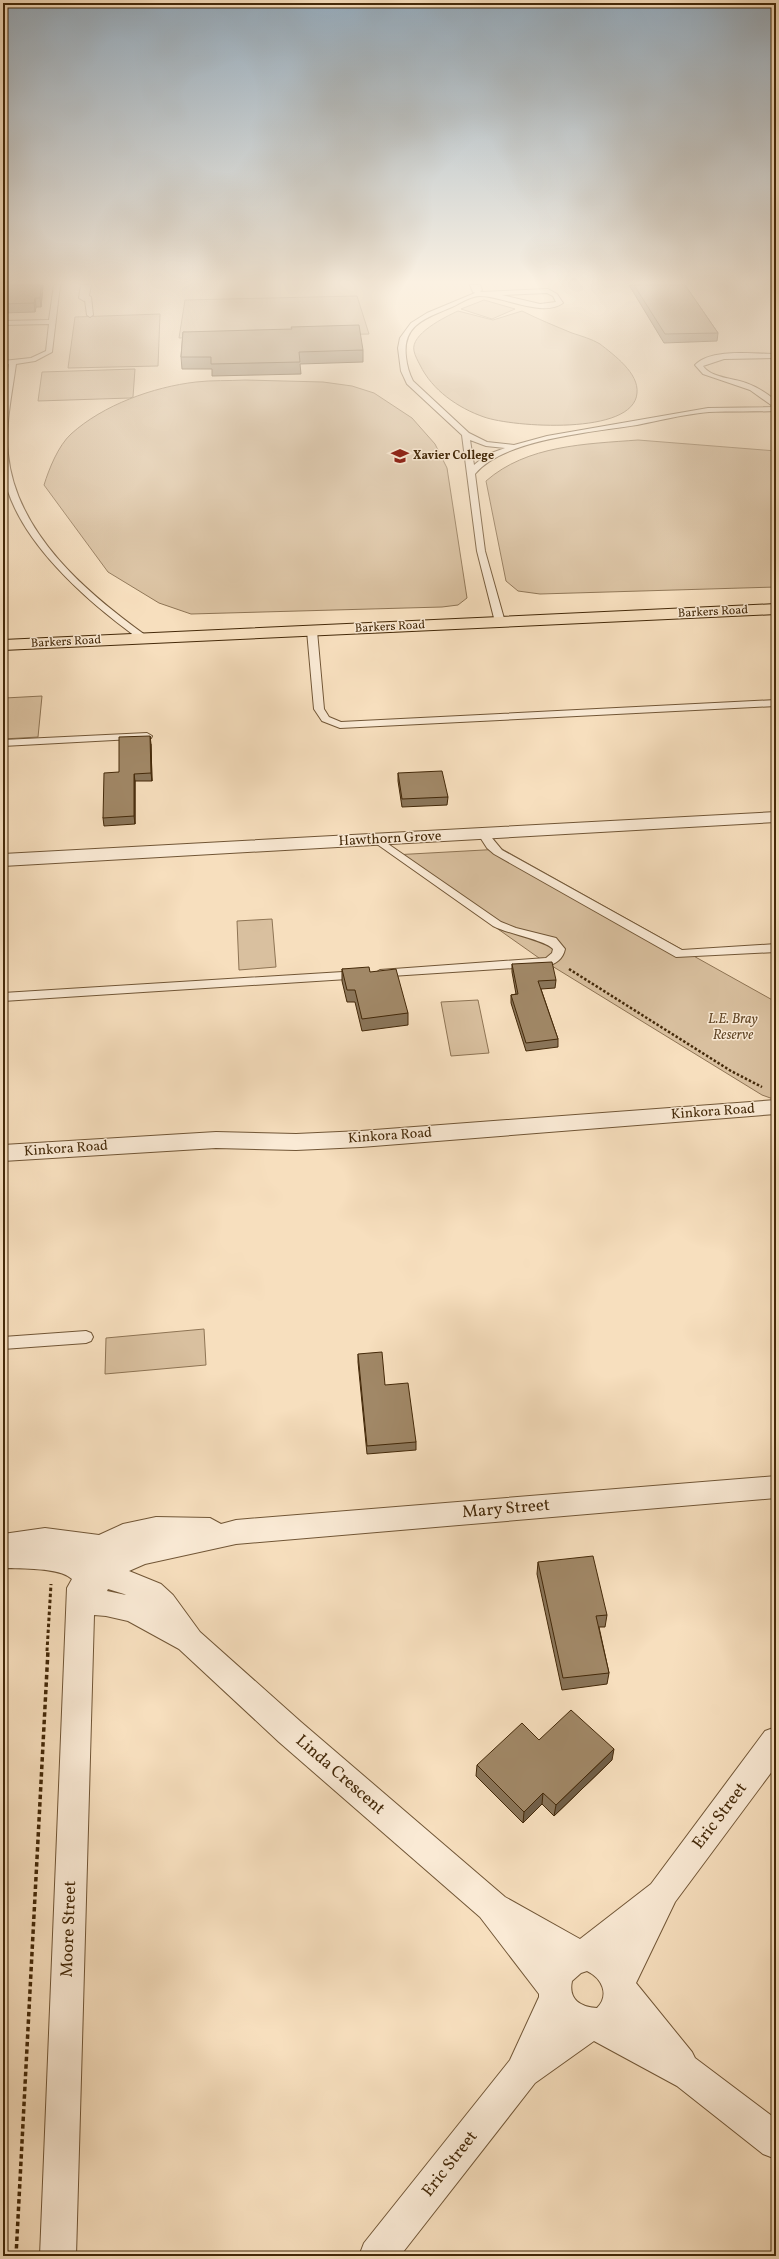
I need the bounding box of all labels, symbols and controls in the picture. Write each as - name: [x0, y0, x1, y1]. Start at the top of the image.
- school or university icon: Xavier College: [390, 446, 410, 466]
- place label: Xavier College: [413, 448, 494, 464]
- street label: Barkers Road: [678, 602, 749, 622]
- street label: Barkers Road: [355, 617, 426, 637]
- street label: Barkers Road: [31, 632, 102, 652]
- street label: Hawthorn Grove: [338, 827, 442, 851]
- park label: L.E. Bray Reserve: [708, 1010, 759, 1045]
- street label: Kinkora Road: [670, 1100, 756, 1124]
- street label: Kinkora Road: [347, 1124, 433, 1148]
- street label: Kinkora Road: [23, 1137, 109, 1161]
- street label: Mary Street: [461, 1494, 551, 1524]
- street label: Linda Crescent: [290, 1730, 390, 1820]
- street label: Eric Street: [687, 1778, 753, 1854]
- street label: Moore Street: [56, 1880, 82, 1978]
- street label: Eric Street: [417, 2126, 483, 2202]

